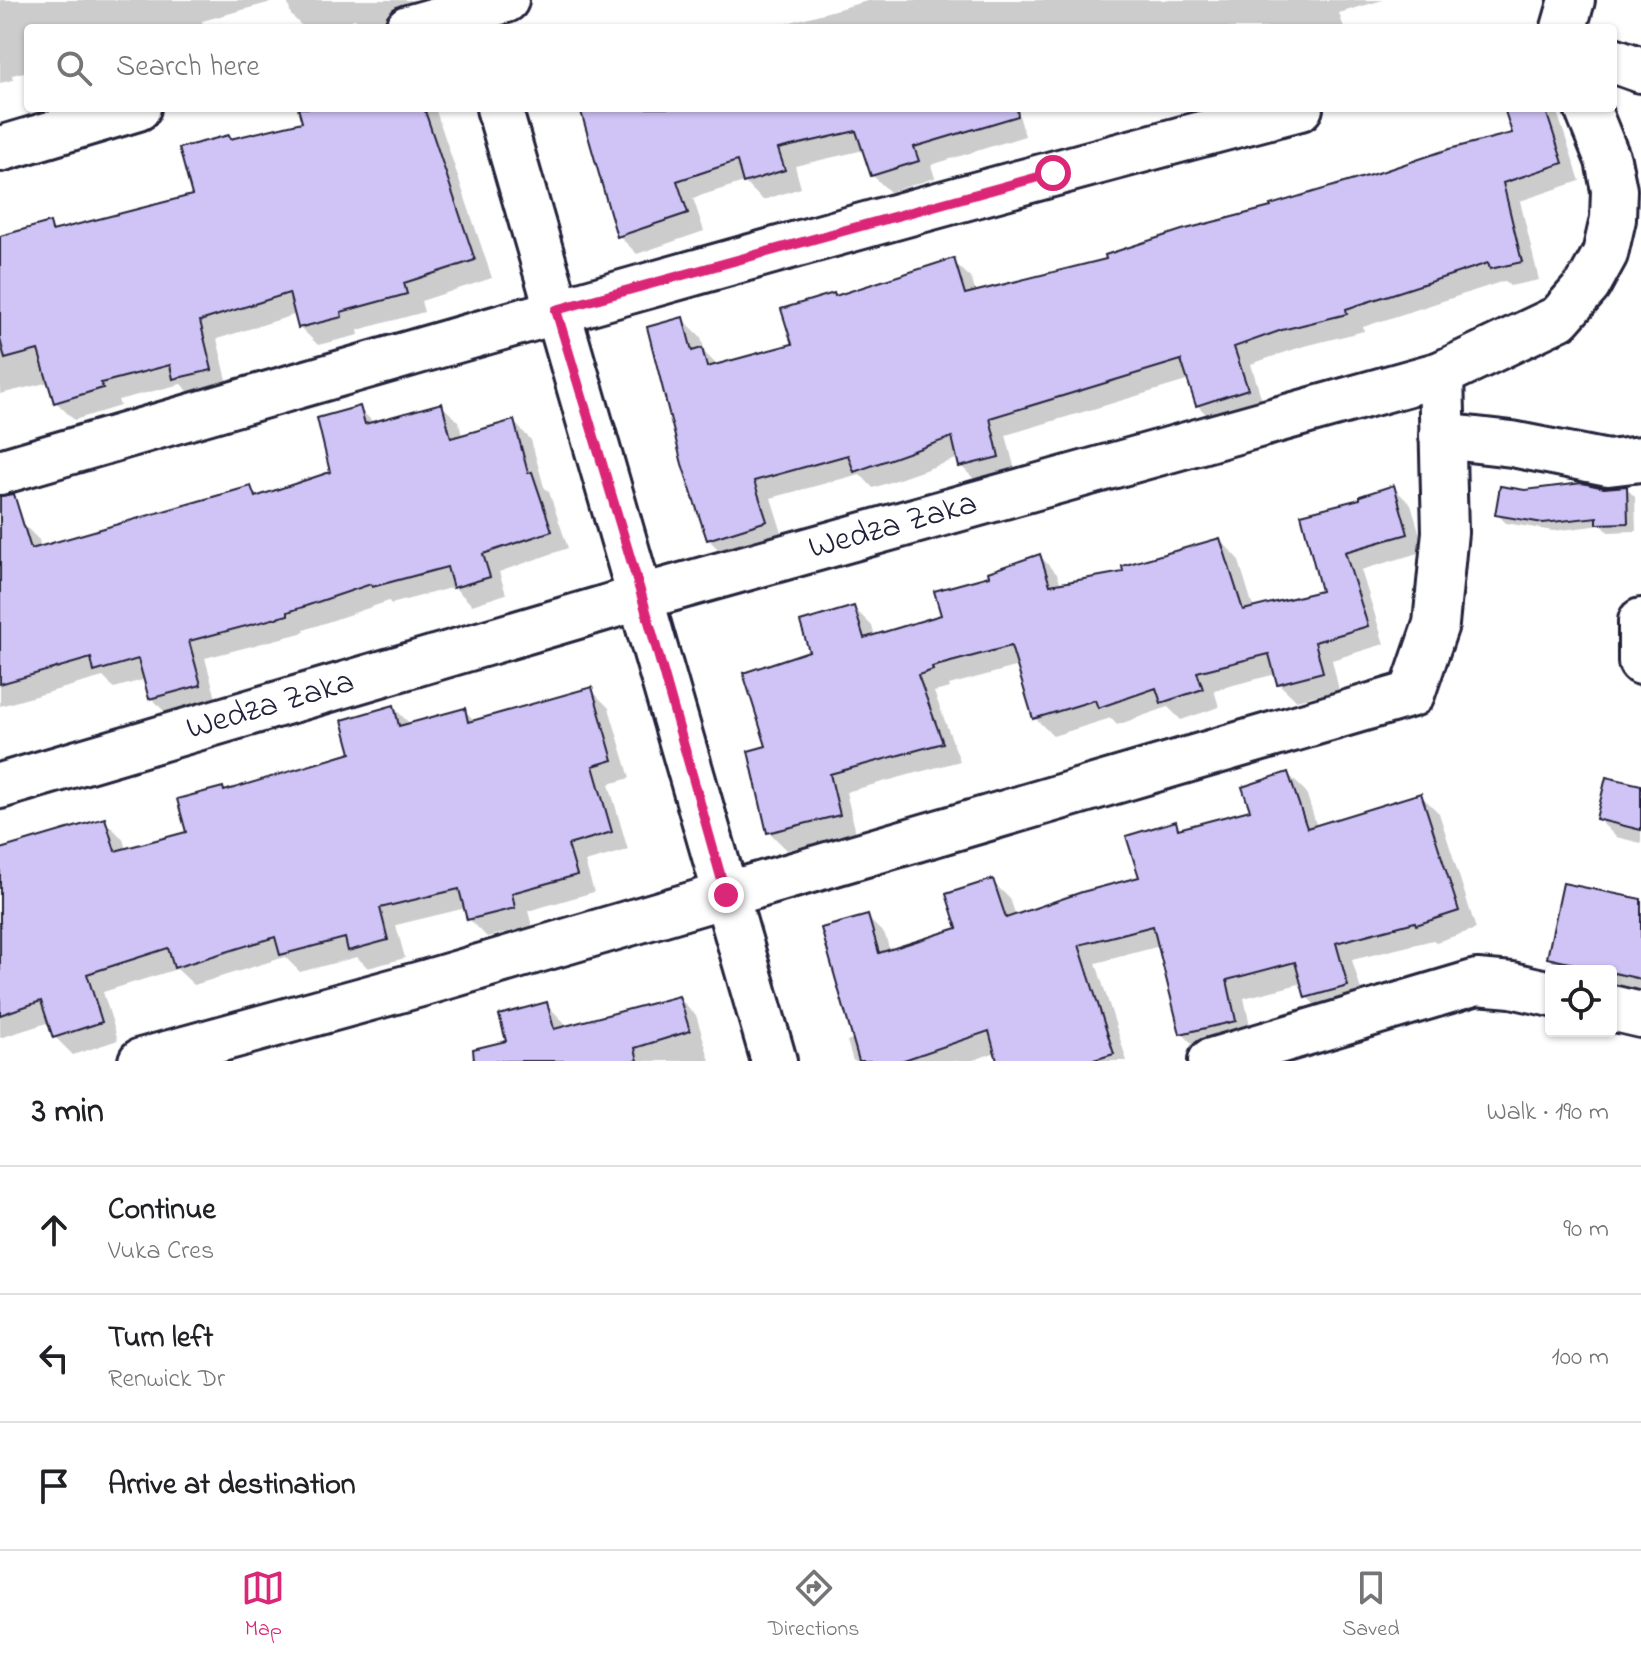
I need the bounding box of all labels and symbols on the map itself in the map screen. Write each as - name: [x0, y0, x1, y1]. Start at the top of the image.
- route start: [1035, 155, 1071, 191]
- street label: Wedza Zaka: [803, 480, 983, 574]
- street label: Wedza Zaka: [181, 658, 360, 755]
- route end: [708, 877, 744, 913]

